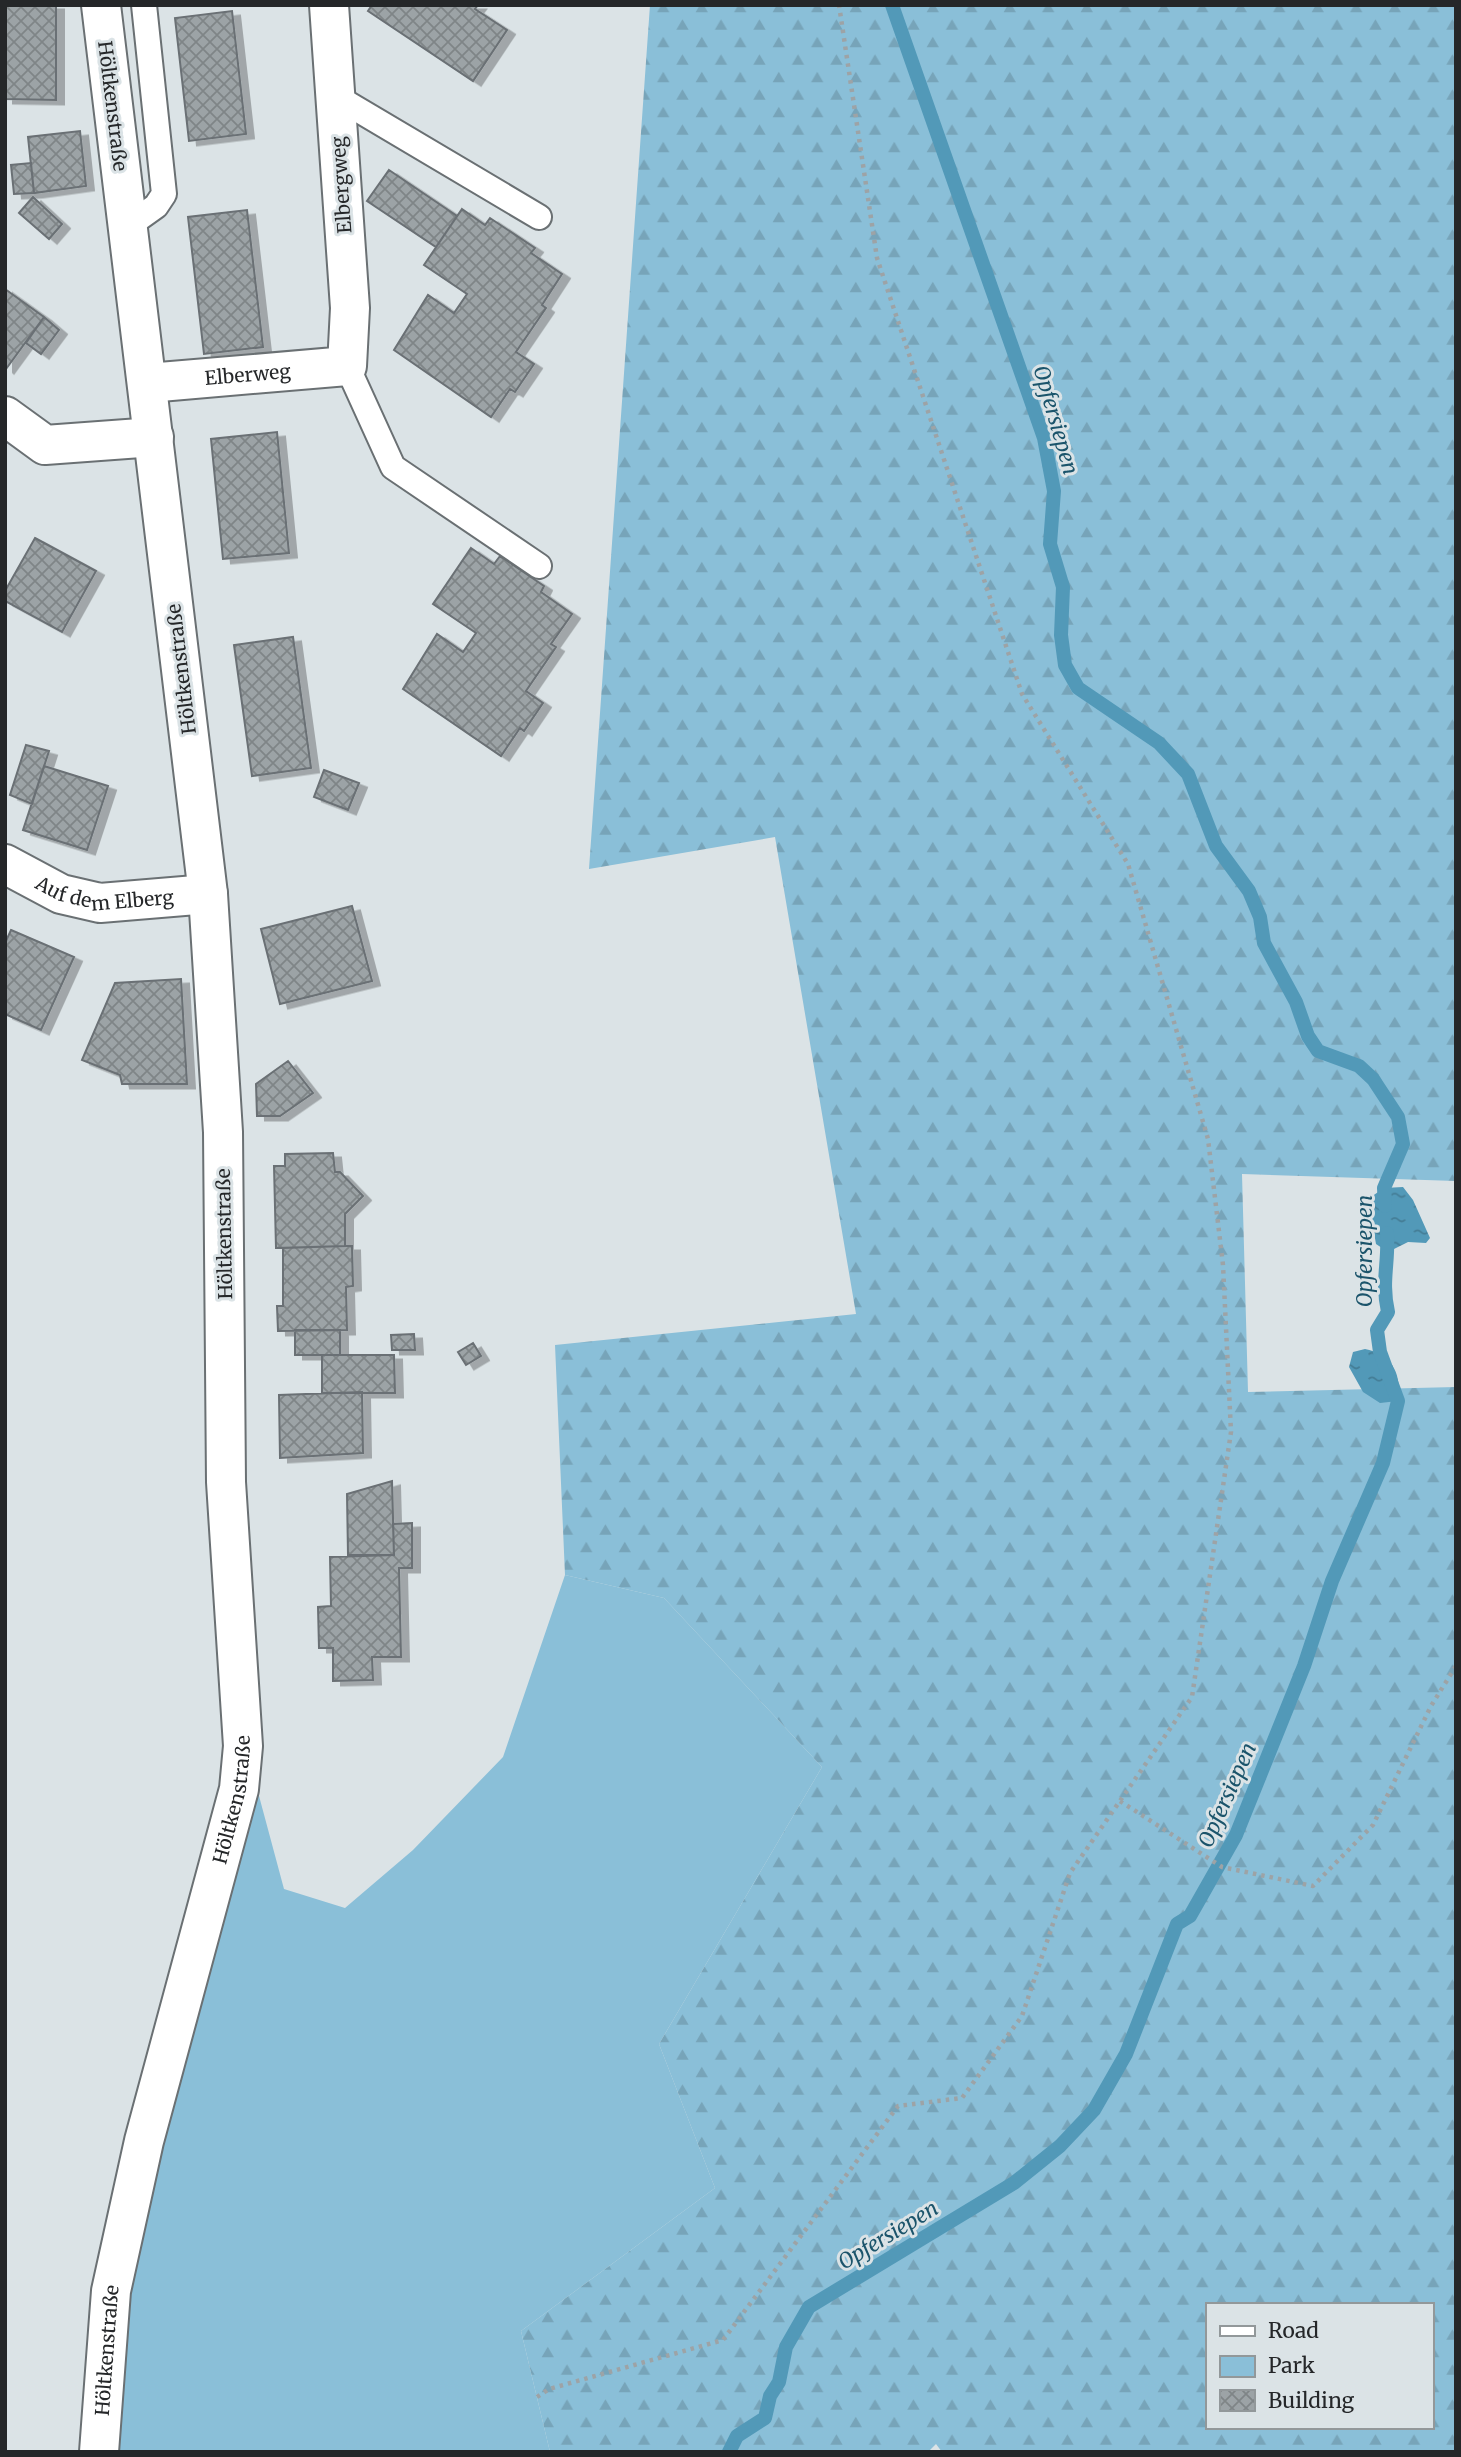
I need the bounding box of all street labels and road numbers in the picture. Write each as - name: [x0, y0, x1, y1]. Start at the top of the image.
- street label: Höltkenstraße: [93, 40, 133, 173]
- street label: Elbergweg: [326, 135, 356, 234]
- street label: Elberweg: [204, 359, 292, 390]
- street label: Höltkenstraße: [161, 602, 201, 735]
- street label: Auf dem Elberg: [31, 870, 175, 916]
- street label: Höltkenstraße: [211, 1168, 237, 1300]
- street label: Höltkenstraße: [207, 1734, 255, 1867]
- street label: Höltkenstraße: [90, 2282, 124, 2417]

